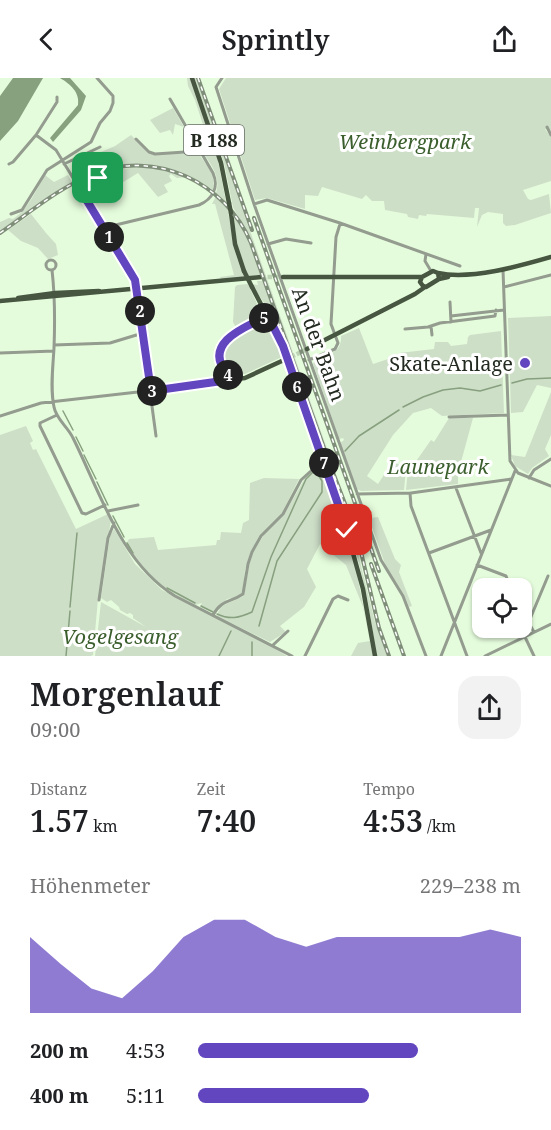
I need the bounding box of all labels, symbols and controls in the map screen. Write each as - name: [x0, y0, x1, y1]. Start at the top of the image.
- text: Sprintly: [222, 21, 329, 58]
- icon: back: [30, 23, 63, 56]
- icon: share: [488, 23, 521, 56]
- road number: B 188: [184, 125, 244, 155]
- park label: Weinbergpark: [339, 128, 472, 155]
- pin: [72, 152, 123, 203]
- icon: arrive: [81, 161, 114, 194]
- pin: 1: [94, 222, 124, 252]
- text: 1: [104, 226, 114, 248]
- street label: An der Bahn: [286, 283, 352, 405]
- pin: 2: [125, 296, 155, 326]
- text: 2: [135, 300, 145, 322]
- pin: 5: [249, 303, 279, 333]
- text: 5: [259, 307, 269, 329]
- place label: Skate-Anlage: [389, 350, 513, 377]
- marker: Skate-Anlage: [518, 356, 532, 370]
- pin: 4: [213, 360, 243, 390]
- text: 4: [223, 364, 233, 386]
- pin: 6: [282, 372, 312, 402]
- pin: 3: [137, 376, 167, 406]
- text: 6: [292, 376, 302, 398]
- text: 3: [147, 380, 157, 402]
- pin: 7: [309, 448, 339, 478]
- text: 7: [319, 452, 329, 474]
- park label: Launepark: [386, 453, 489, 480]
- pin: [321, 504, 372, 555]
- icon: check: [330, 513, 363, 546]
- map controls: [472, 578, 532, 638]
- button: locate: [472, 578, 532, 638]
- park label: Vogelgesang: [62, 623, 179, 650]
- text: Morgenlauf: [30, 671, 221, 716]
- button: share: [458, 676, 521, 739]
- text: 09:00: [30, 716, 80, 743]
- text: Distanz: [30, 778, 87, 800]
- text: Zeit: [197, 778, 225, 800]
- text: Tempo: [363, 778, 415, 800]
- text: 1.57: [30, 800, 89, 841]
- text: 7:40: [197, 800, 256, 841]
- text: 4:53: [363, 800, 423, 841]
- text: km: [89, 815, 118, 837]
- text: /km: [423, 815, 456, 837]
- text: Höhenmeter: [30, 872, 150, 899]
- text: 229–238 m: [420, 872, 521, 899]
- text: 200 m: [30, 1037, 89, 1064]
- text: 4:53: [126, 1037, 165, 1064]
- text: 400 m: [30, 1082, 89, 1109]
- text: 5:11: [126, 1082, 165, 1109]

